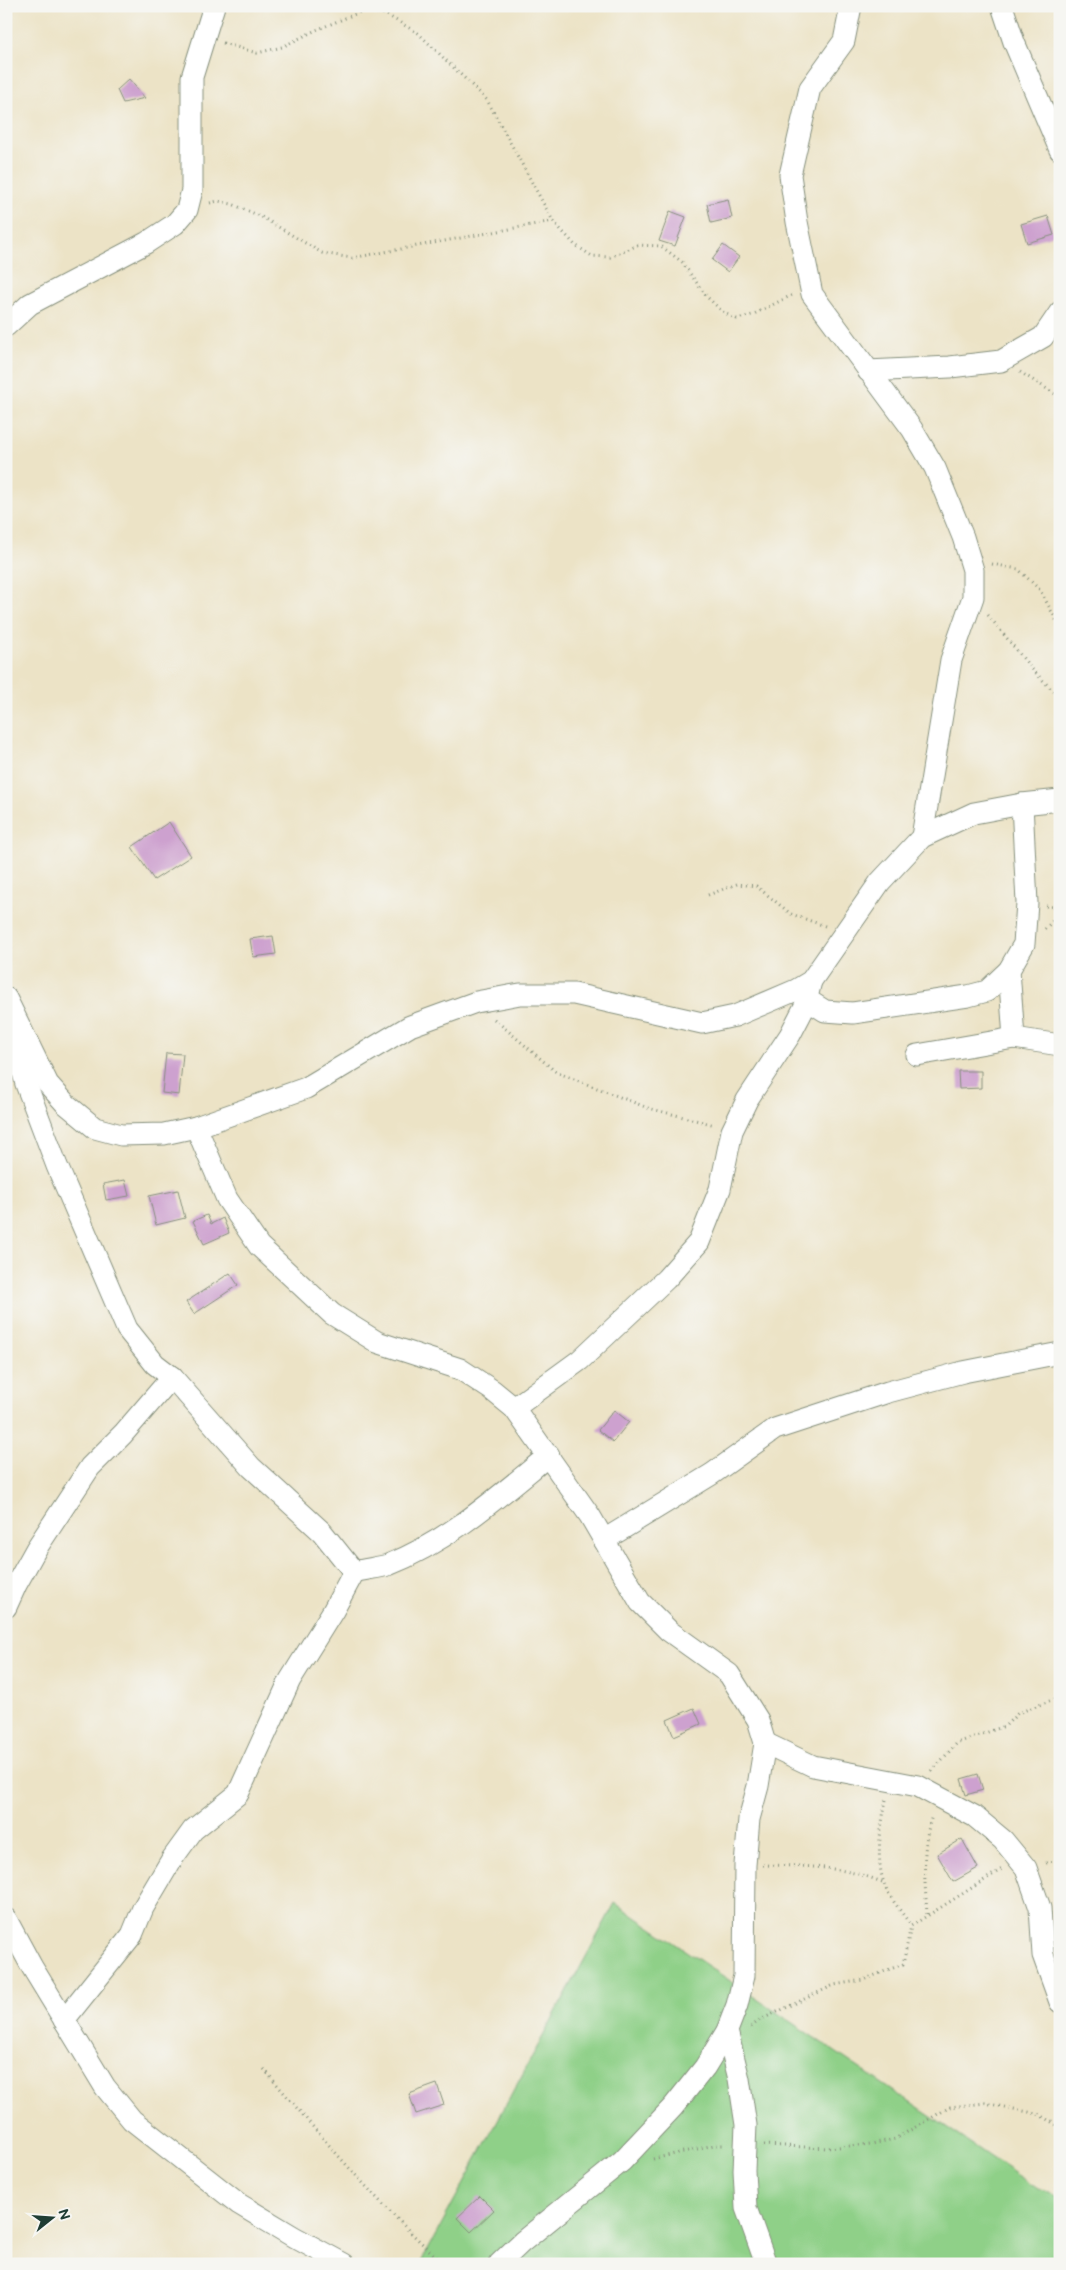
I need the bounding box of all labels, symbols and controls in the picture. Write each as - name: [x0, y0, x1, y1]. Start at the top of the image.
- north arrow: [28, 2192, 78, 2242]
- text: N: [54, 2207, 74, 2222]

